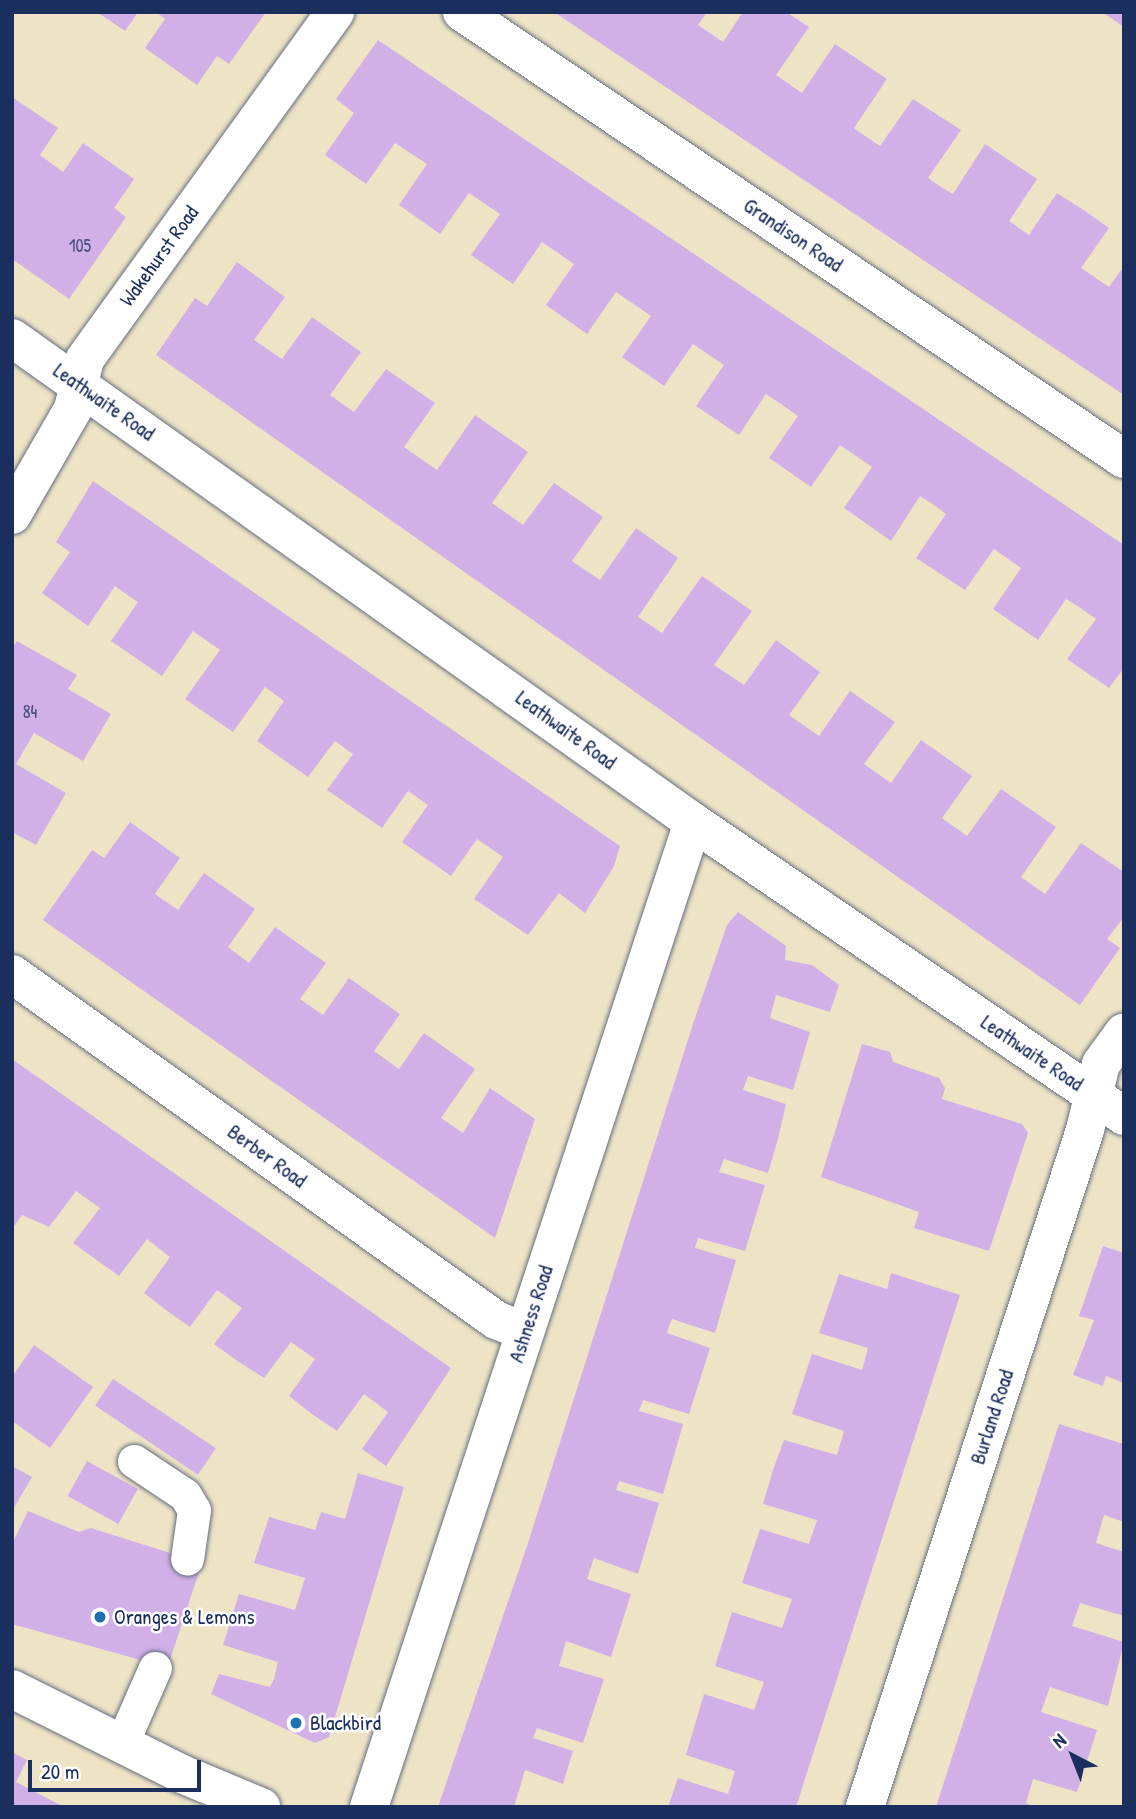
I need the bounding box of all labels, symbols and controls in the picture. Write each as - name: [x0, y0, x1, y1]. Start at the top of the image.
- street label: Grandison Road: [739, 193, 847, 277]
- street label: Wakehurst Road: [114, 201, 204, 311]
- house number: 105: [69, 235, 91, 257]
- street label: Leathwaite Road: [48, 358, 160, 446]
- street label: Leathwaite Road: [511, 685, 621, 775]
- house number: 84: [23, 701, 37, 723]
- street label: Leathwaite Road: [976, 1010, 1088, 1096]
- street label: Berber Road: [223, 1119, 311, 1193]
- street label: Ashness Road: [504, 1262, 558, 1366]
- street label: Burland Road: [965, 1367, 1019, 1467]
- place label: Oranges & Lemons: [114, 1604, 255, 1630]
- marker: Oranges & Lemons: [92, 1609, 108, 1625]
- place label: Blackbird: [310, 1710, 381, 1736]
- marker: Blackbird: [288, 1715, 304, 1731]
- north arrow: [1038, 1721, 1108, 1791]
- text: N: [1046, 1727, 1071, 1753]
- scale bar: [32, 1745, 205, 1789]
- text: 20 m: [41, 1757, 79, 1786]

